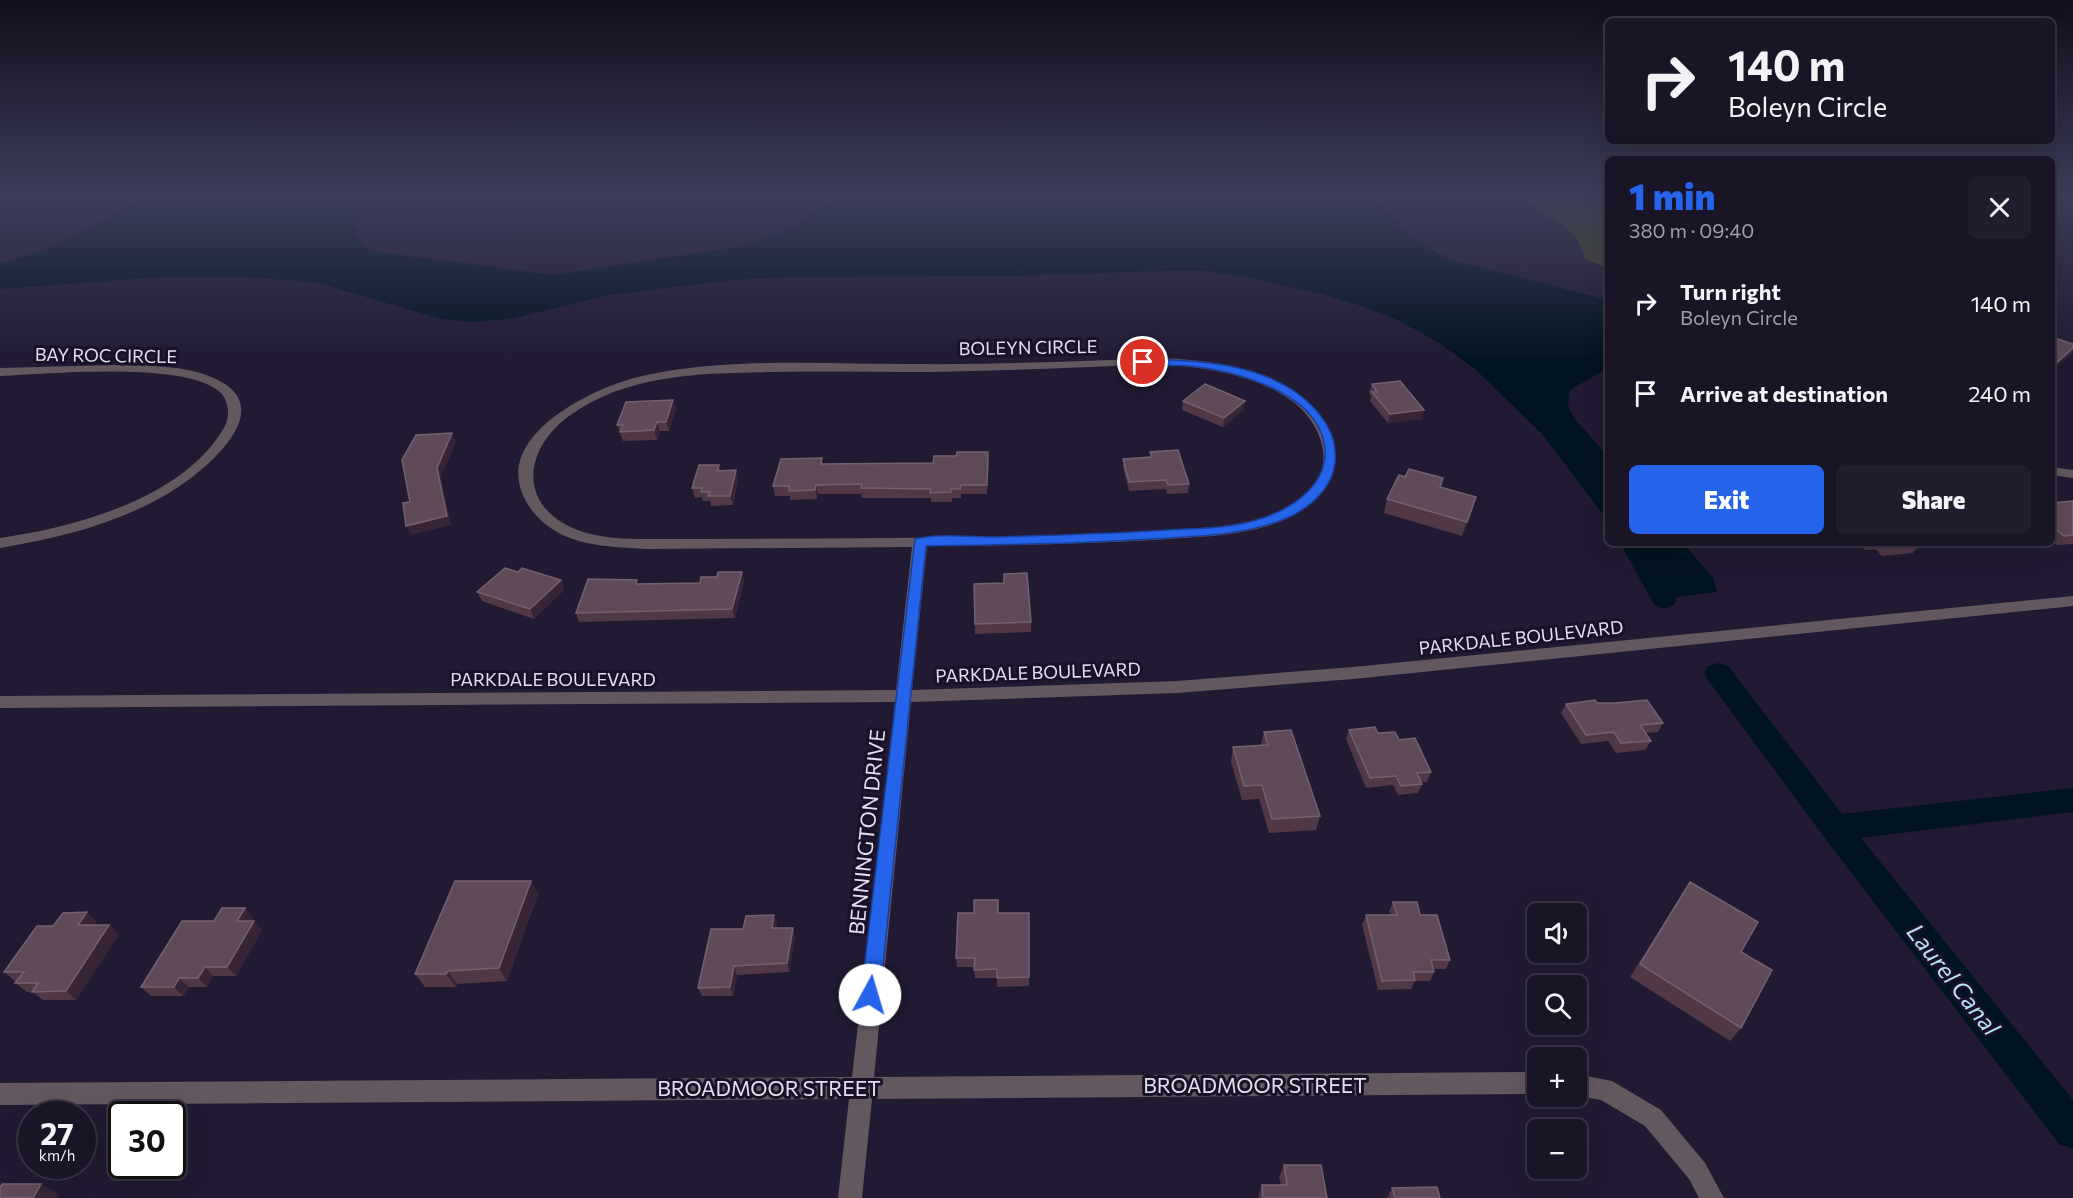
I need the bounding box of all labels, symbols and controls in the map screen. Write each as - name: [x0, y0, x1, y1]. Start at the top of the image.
- text: 140 m: [1728, 38, 1845, 90]
- icon: right: [1629, 42, 1707, 120]
- text: Boleyn Circle: [1728, 90, 1887, 123]
- text: 1 min: [1629, 173, 1715, 217]
- button: close: [1968, 176, 2031, 239]
- text: 380 m · 09:40: [1629, 218, 1754, 242]
- text: Turn right: [1680, 278, 1781, 305]
- icon: right: [1629, 287, 1662, 320]
- text: 140 m: [1971, 290, 2031, 317]
- text: Boleyn Circle: [1680, 305, 1798, 329]
- street label: BOLEYN CIRCLE: [959, 335, 1097, 359]
- pin: [1117, 336, 1168, 387]
- street label: BAY ROC CIRCLE: [35, 343, 177, 367]
- icon: arrive: [1126, 345, 1159, 378]
- icon: arrive: [1629, 377, 1662, 410]
- text: Arrive at destination: [1680, 380, 1888, 407]
- text: 240 m: [1968, 380, 2031, 407]
- button: Exit: [1629, 465, 1824, 534]
- button: Share: [1836, 465, 2031, 534]
- street label: PARKDALE BOULEVARD: [1418, 615, 1624, 659]
- street label: PARKDALE BOULEVARD: [935, 657, 1141, 687]
- street label: PARKDALE BOULEVARD: [450, 668, 656, 690]
- street label: BENNINGTON DRIVE: [843, 728, 889, 936]
- map controls: [1527, 903, 1587, 1179]
- button: sound: [1527, 903, 1587, 963]
- water label: Laurel Canal: [1901, 917, 2007, 1041]
- position arrow: [838, 963, 902, 1027]
- button: search: [1527, 975, 1587, 1035]
- button: +: [1527, 1047, 1587, 1107]
- street label: BROADMOOR STREET: [1143, 1072, 1367, 1097]
- street label: BROADMOOR STREET: [657, 1075, 881, 1100]
- speed limit sign: 30: [108, 1101, 186, 1179]
- text: 27: [40, 1114, 74, 1151]
- button: −: [1527, 1119, 1587, 1179]
- text: km/h: [39, 1146, 75, 1164]

